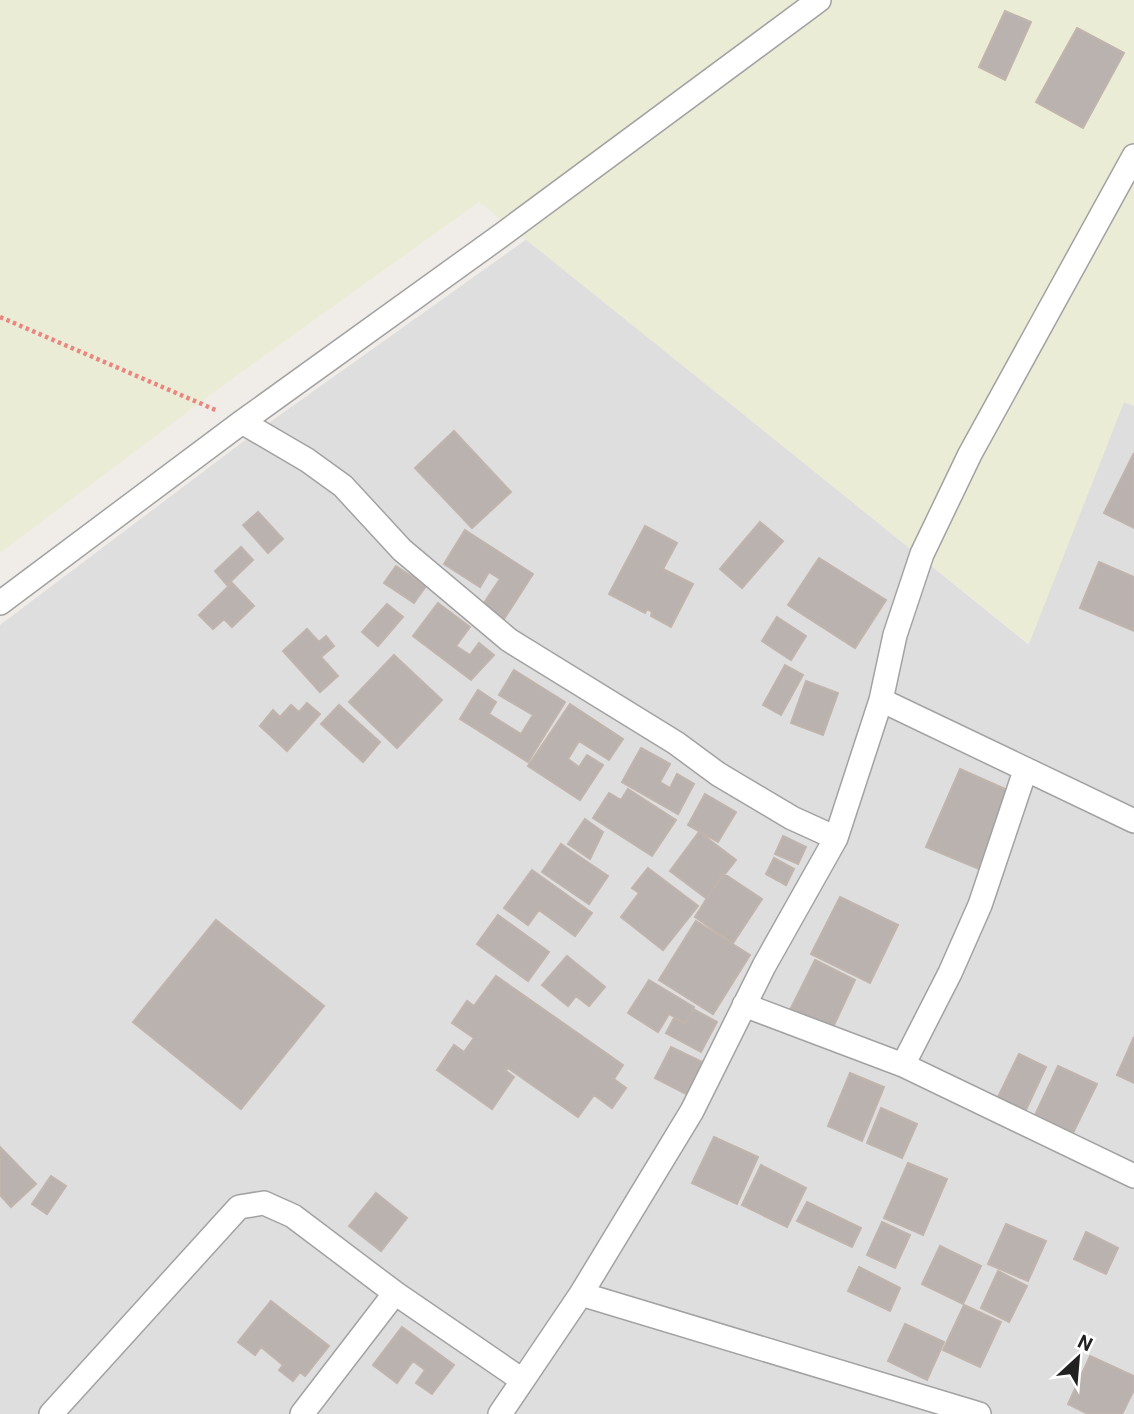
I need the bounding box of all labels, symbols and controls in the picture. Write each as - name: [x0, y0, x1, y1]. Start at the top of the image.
- north arrow: [1043, 1323, 1113, 1393]
- text: N: [1074, 1330, 1096, 1356]

